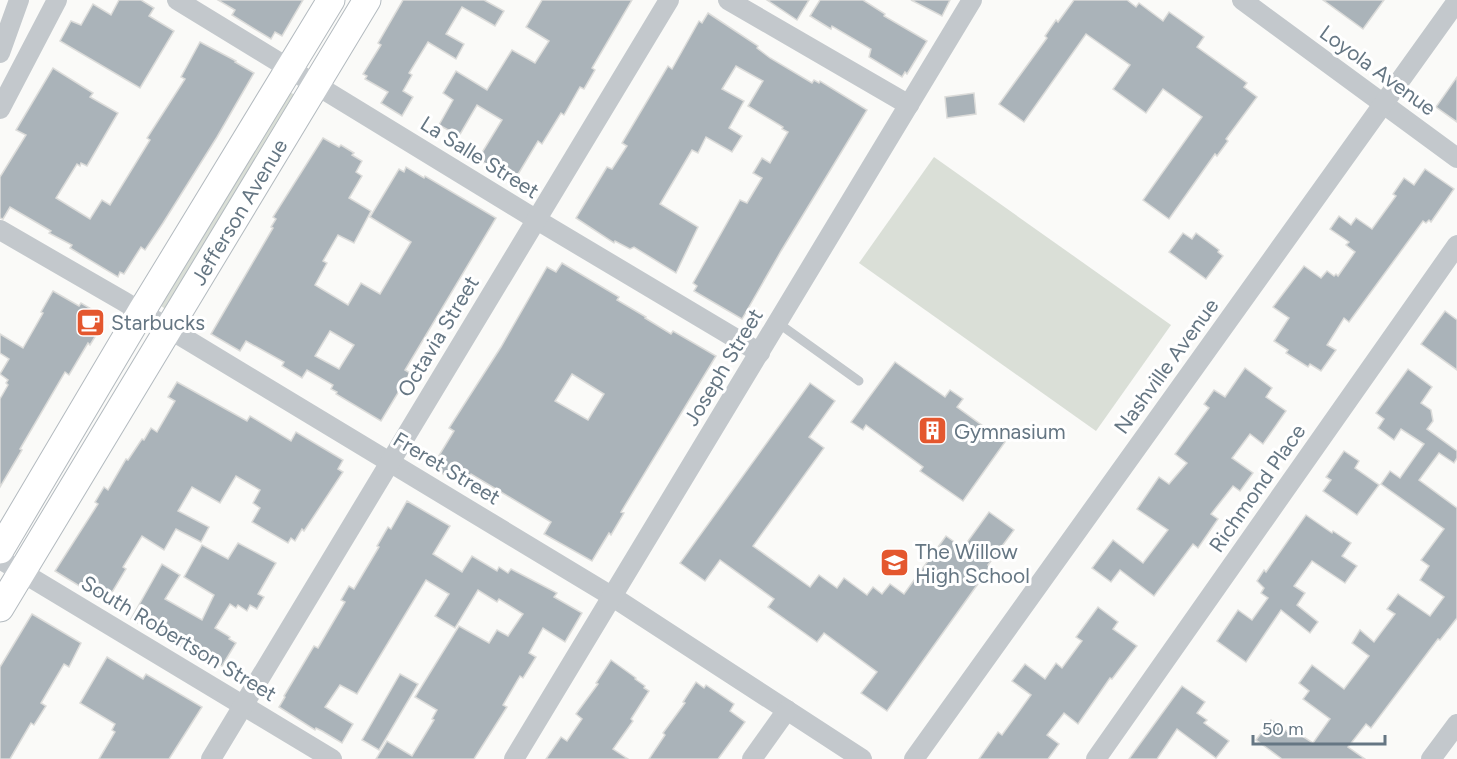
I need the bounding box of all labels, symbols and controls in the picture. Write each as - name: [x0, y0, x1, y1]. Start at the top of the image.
- street label: Loyola Avenue: [1315, 20, 1441, 120]
- street label: La Salle Street: [416, 111, 544, 203]
- street label: Jefferson Avenue: [185, 134, 293, 290]
- street label: Octavia Street: [392, 271, 484, 401]
- street label: Nashville Avenue: [1109, 294, 1223, 438]
- street label: Joseph Street: [678, 304, 768, 430]
- cafe icon: Starbucks: [74, 306, 106, 338]
- place label: Starbucks: [111, 310, 205, 335]
- building icon: Gymnasium: [917, 415, 949, 447]
- place label: Gymnasium: [954, 419, 1066, 444]
- street label: Richmond Place: [1204, 419, 1310, 557]
- street label: Freret Street: [389, 426, 505, 510]
- place label: The Willow High School: [915, 539, 1030, 588]
- school or university icon: The Willow High School: [878, 547, 910, 579]
- street label: South Robertson Street: [77, 570, 281, 706]
- scale bar: [1253, 708, 1385, 746]
- text: 50 m: [1262, 718, 1304, 740]

